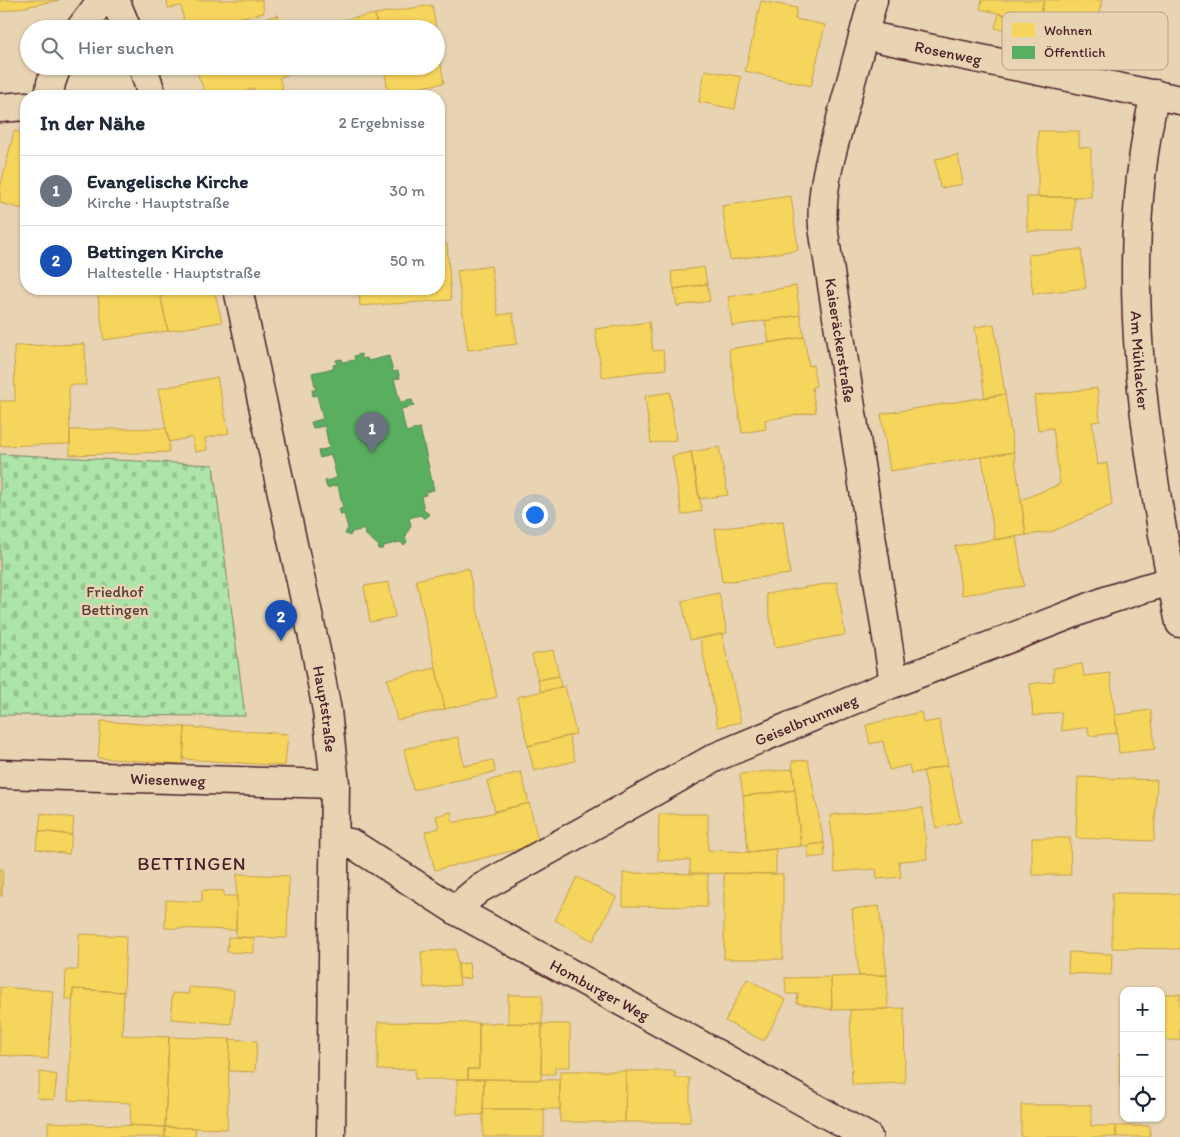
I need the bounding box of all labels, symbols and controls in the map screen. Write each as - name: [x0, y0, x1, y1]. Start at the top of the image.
- legend: [1002, 12, 1168, 70]
- search box: [20, 20, 445, 75]
- text: Wohnen: [1044, 22, 1092, 39]
- icon: search: [38, 34, 66, 62]
- text: Hier suchen: [78, 36, 174, 59]
- street label: Rosenweg: [913, 37, 984, 69]
- text: Öffentlich: [1044, 44, 1105, 61]
- text: In der Nähe: [40, 110, 145, 135]
- text: 2 Ergebnisse: [339, 113, 425, 132]
- text: Evangelische Kirche: [87, 170, 248, 193]
- text: 1: [52, 181, 60, 200]
- text: 30 m: [389, 181, 425, 200]
- text: Kirche · Hauptstraße: [87, 193, 230, 212]
- text: Bettingen Kirche: [87, 240, 224, 263]
- text: 2: [52, 251, 60, 270]
- text: 50 m: [390, 251, 425, 270]
- text: Haltestelle · Hauptstraße: [87, 263, 261, 282]
- street label: Kaiseräckerstraße: [821, 277, 859, 404]
- street label: Am Mühlacker: [1127, 310, 1153, 412]
- pin: 1: [356, 412, 388, 453]
- your location: [522, 502, 548, 528]
- park label: Friedhof Bettingen: [81, 582, 149, 619]
- pin: 2: [265, 600, 297, 641]
- street label: Hauptstraße: [309, 664, 340, 753]
- street label: Geiselbrunnweg: [752, 690, 861, 750]
- street label: Wiesenweg: [130, 769, 207, 790]
- district label: BETTINGEN: [137, 852, 247, 875]
- street label: Homburger Weg: [547, 955, 654, 1025]
- map controls: [1120, 987, 1165, 1122]
- button: +: [1120, 987, 1165, 1032]
- button: −: [1120, 1032, 1165, 1077]
- button: locate: [1120, 1077, 1165, 1122]

